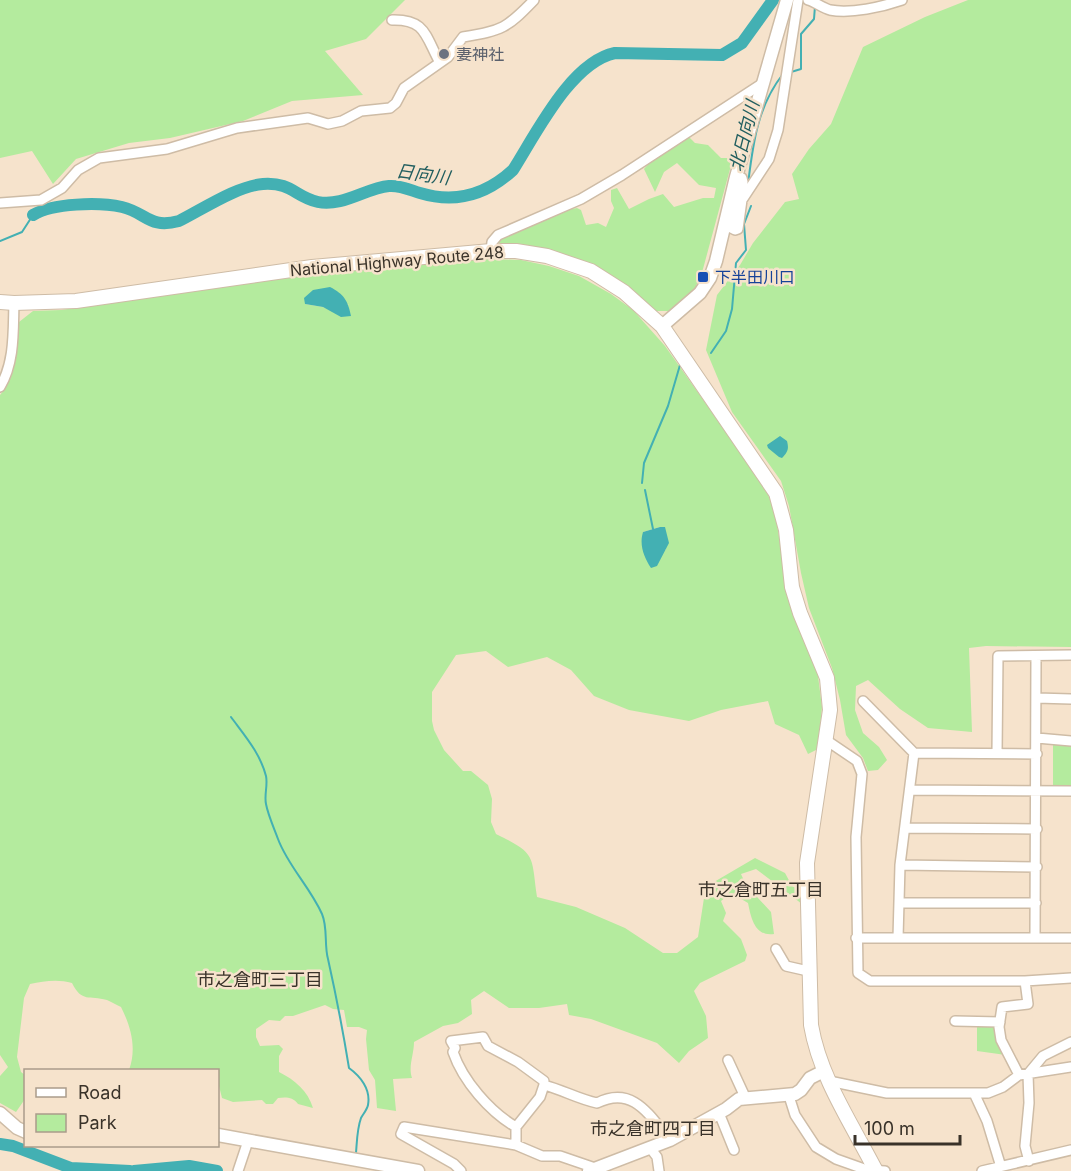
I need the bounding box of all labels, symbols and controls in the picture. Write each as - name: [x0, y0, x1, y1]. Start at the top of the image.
- place label: 妻神社: [456, 44, 504, 64]
- marker: 妻神社: [437, 47, 451, 61]
- water label: 北日向川: [725, 97, 763, 173]
- water label: 日向川: [395, 160, 453, 188]
- street label: National Highway Route 248: [289, 242, 505, 280]
- place label: 下半田川口: [715, 267, 795, 287]
- marker: 下半田川口: [696, 270, 710, 284]
- district label: 市之倉町五丁目: [698, 879, 824, 900]
- district label: 市之倉町三丁目: [197, 969, 323, 990]
- legend: [24, 1069, 219, 1147]
- text: Road: [78, 1082, 121, 1103]
- scale bar: [855, 1108, 960, 1146]
- text: Park: [78, 1112, 117, 1133]
- district label: 市之倉町四丁目: [590, 1118, 716, 1139]
- text: 100 m: [864, 1118, 915, 1139]

